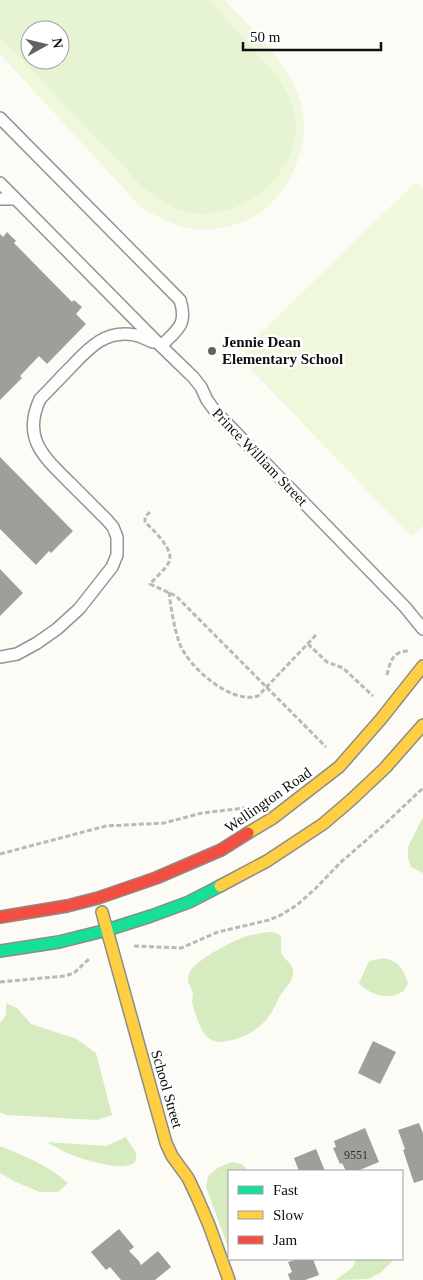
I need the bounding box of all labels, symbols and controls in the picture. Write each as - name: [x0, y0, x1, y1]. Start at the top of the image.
- north arrow: [20, 20, 70, 70]
- scale bar: [243, 20, 380, 52]
- text: 50 m: [250, 29, 281, 45]
- text: N: [49, 37, 66, 49]
- place label: Jennie Dean Elementary School: [222, 334, 343, 367]
- marker: Jennie Dean Elementary School: [206, 345, 218, 357]
- street label: Prince William Street: [209, 405, 311, 510]
- street label: Wellington Road: [222, 764, 315, 836]
- street label: School Street: [148, 1048, 186, 1131]
- house number: 9551: [344, 1148, 368, 1162]
- legend: [228, 1170, 403, 1260]
- text: Fast: [273, 1182, 299, 1198]
- text: Slow: [273, 1207, 304, 1223]
- text: Jam: [273, 1232, 297, 1248]

